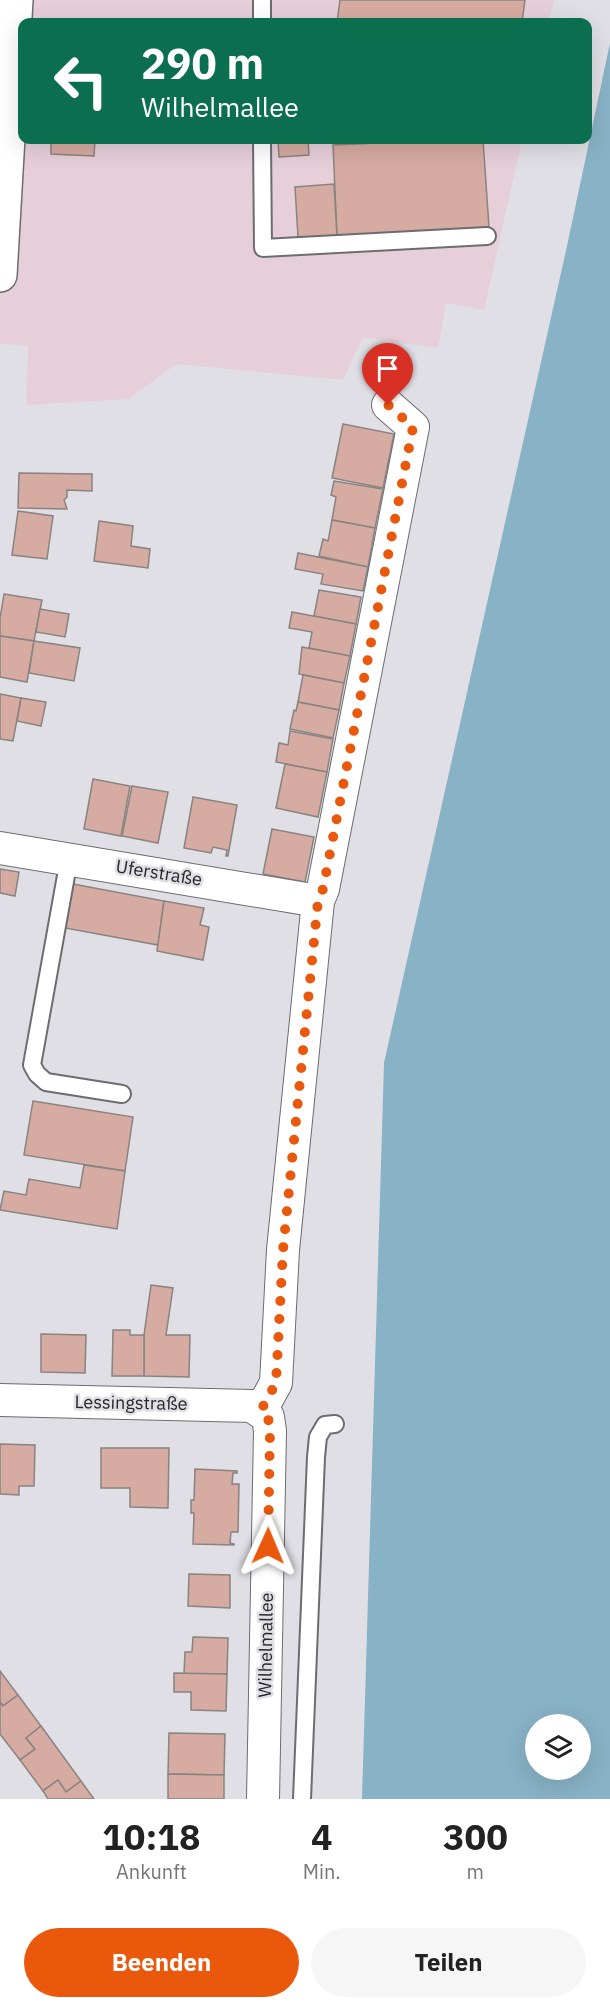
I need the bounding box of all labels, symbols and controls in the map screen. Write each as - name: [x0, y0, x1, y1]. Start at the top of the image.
- text: 290 m: [141, 36, 264, 91]
- icon: left: [42, 42, 120, 120]
- text: Wilhelmallee: [141, 89, 299, 124]
- pin: [362, 343, 413, 405]
- icon: arrive: [371, 352, 404, 385]
- street label: Uferstraße: [114, 854, 204, 891]
- street label: Lessingstraße: [74, 1390, 188, 1415]
- position arrow: [236, 1514, 300, 1578]
- street label: Wilhelmallee: [253, 1592, 278, 1698]
- map controls: [525, 1714, 591, 1780]
- button: layers: [525, 1714, 591, 1780]
- text: 10:18: [102, 1813, 200, 1860]
- text: 4: [311, 1813, 333, 1860]
- text: 300: [443, 1813, 508, 1860]
- text: Ankunft: [116, 1858, 187, 1885]
- text: Min.: [303, 1858, 341, 1885]
- text: m: [467, 1858, 484, 1885]
- button: Beenden: [24, 1928, 299, 1997]
- button: Teilen: [311, 1928, 586, 1997]

